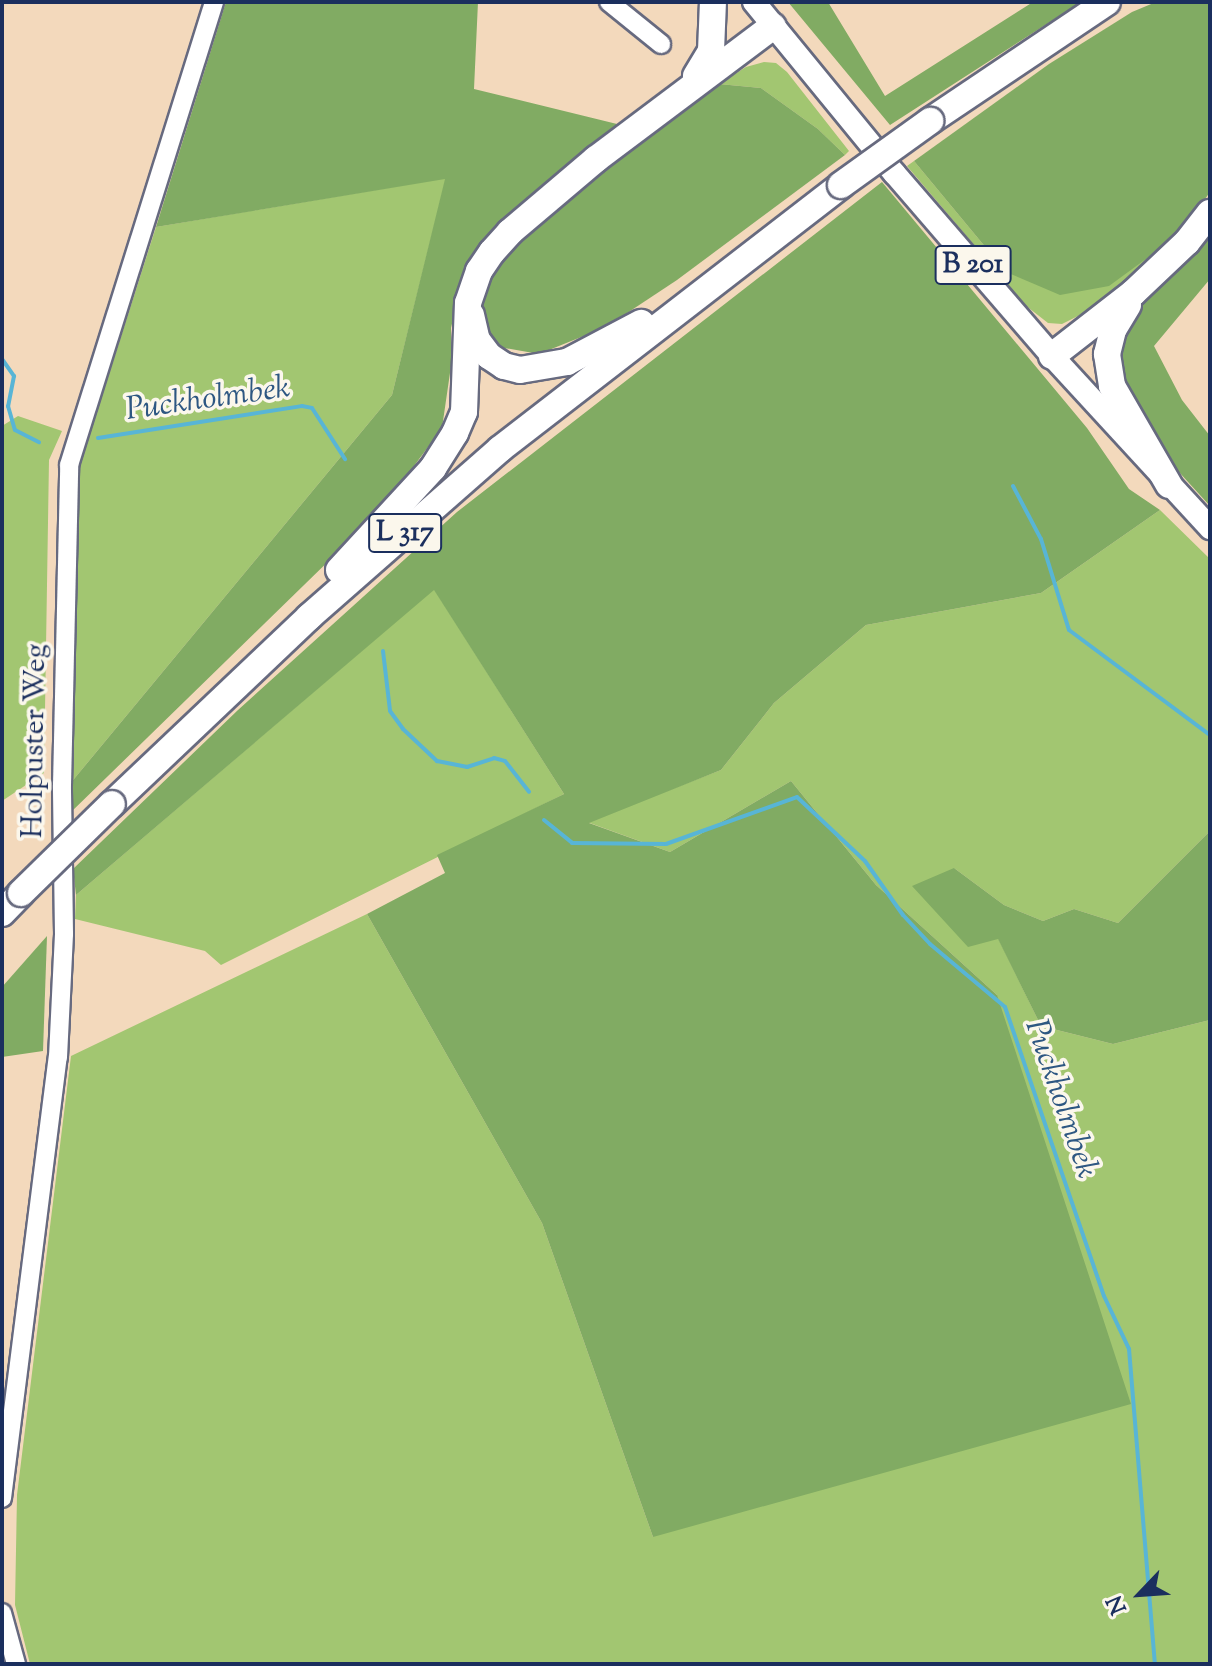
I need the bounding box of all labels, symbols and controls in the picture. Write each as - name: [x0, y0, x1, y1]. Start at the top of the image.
- road number: B 201: [933, 241, 1013, 289]
- water label: Puckholmbek: [124, 369, 292, 431]
- road number: L 317: [367, 509, 443, 557]
- street label: Holpuster Weg: [16, 643, 56, 839]
- water label: Puckholmbek: [1015, 1015, 1105, 1183]
- north arrow: [1100, 1554, 1180, 1634]
- text: N: [1100, 1589, 1136, 1619]

